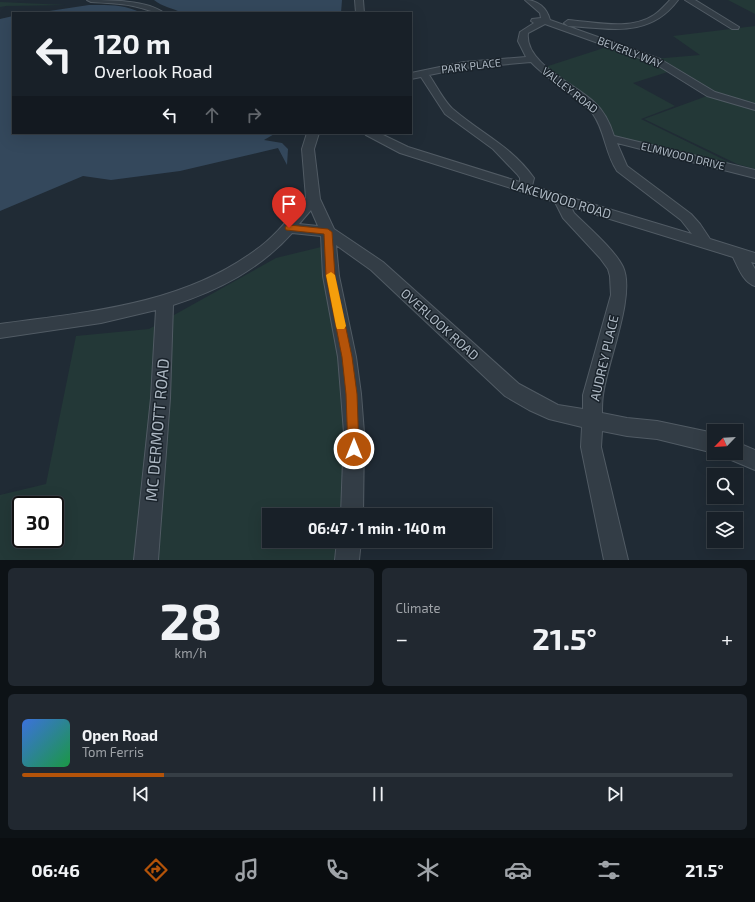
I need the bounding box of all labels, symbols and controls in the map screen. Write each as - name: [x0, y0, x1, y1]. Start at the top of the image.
- text: 120 m: [94, 26, 171, 60]
- icon: left: [28, 28, 80, 80]
- street label: BEVERLY WAY: [596, 33, 665, 70]
- street label: PARK PLACE: [440, 55, 501, 76]
- text: Overlook Road: [94, 60, 213, 82]
- street label: VALLEY ROAD: [540, 64, 601, 115]
- icon: left: [159, 104, 181, 126]
- icon: ahead: [201, 104, 223, 126]
- icon: right: [243, 104, 265, 126]
- street label: ELMWOOD DRIVE: [640, 139, 727, 172]
- street label: LAKEWOOD ROAD: [509, 176, 613, 222]
- pin: [272, 187, 306, 228]
- icon: arrive: [278, 193, 300, 215]
- street label: OVERLOOK ROAD: [398, 285, 482, 363]
- street label: AUDREY PLACE: [586, 313, 622, 403]
- street label: MC DERMOTT ROAD: [141, 358, 172, 502]
- north arrow: [707, 424, 743, 460]
- map controls: [707, 424, 743, 548]
- position arrow: [333, 428, 375, 470]
- button: search: [707, 468, 743, 504]
- speed limit sign: 30: [12, 496, 64, 548]
- button: layers: [707, 512, 743, 548]
- text: 06:47 · 1 min · 140 m: [308, 519, 446, 537]
- text: 28: [159, 588, 222, 650]
- text: Climate: [396, 600, 440, 616]
- text: 21.5°: [532, 620, 597, 656]
- text: −: [396, 625, 408, 651]
- text: +: [721, 625, 733, 651]
- text: km/h: [175, 645, 207, 661]
- text: Open Road: [82, 726, 158, 744]
- text: Tom Ferris: [82, 744, 144, 760]
- icon: previous: [130, 783, 152, 805]
- icon: pause: [367, 783, 389, 805]
- icon: next: [604, 783, 626, 805]
- icon: directions: [142, 856, 170, 884]
- icon: music: [233, 856, 261, 884]
- icon: phone: [323, 856, 351, 884]
- icon: climate: [414, 856, 442, 884]
- icon: car: [504, 856, 532, 884]
- icon: filters: [595, 856, 623, 884]
- text: 06:46: [31, 859, 80, 881]
- text: 21.5°: [685, 859, 724, 881]

